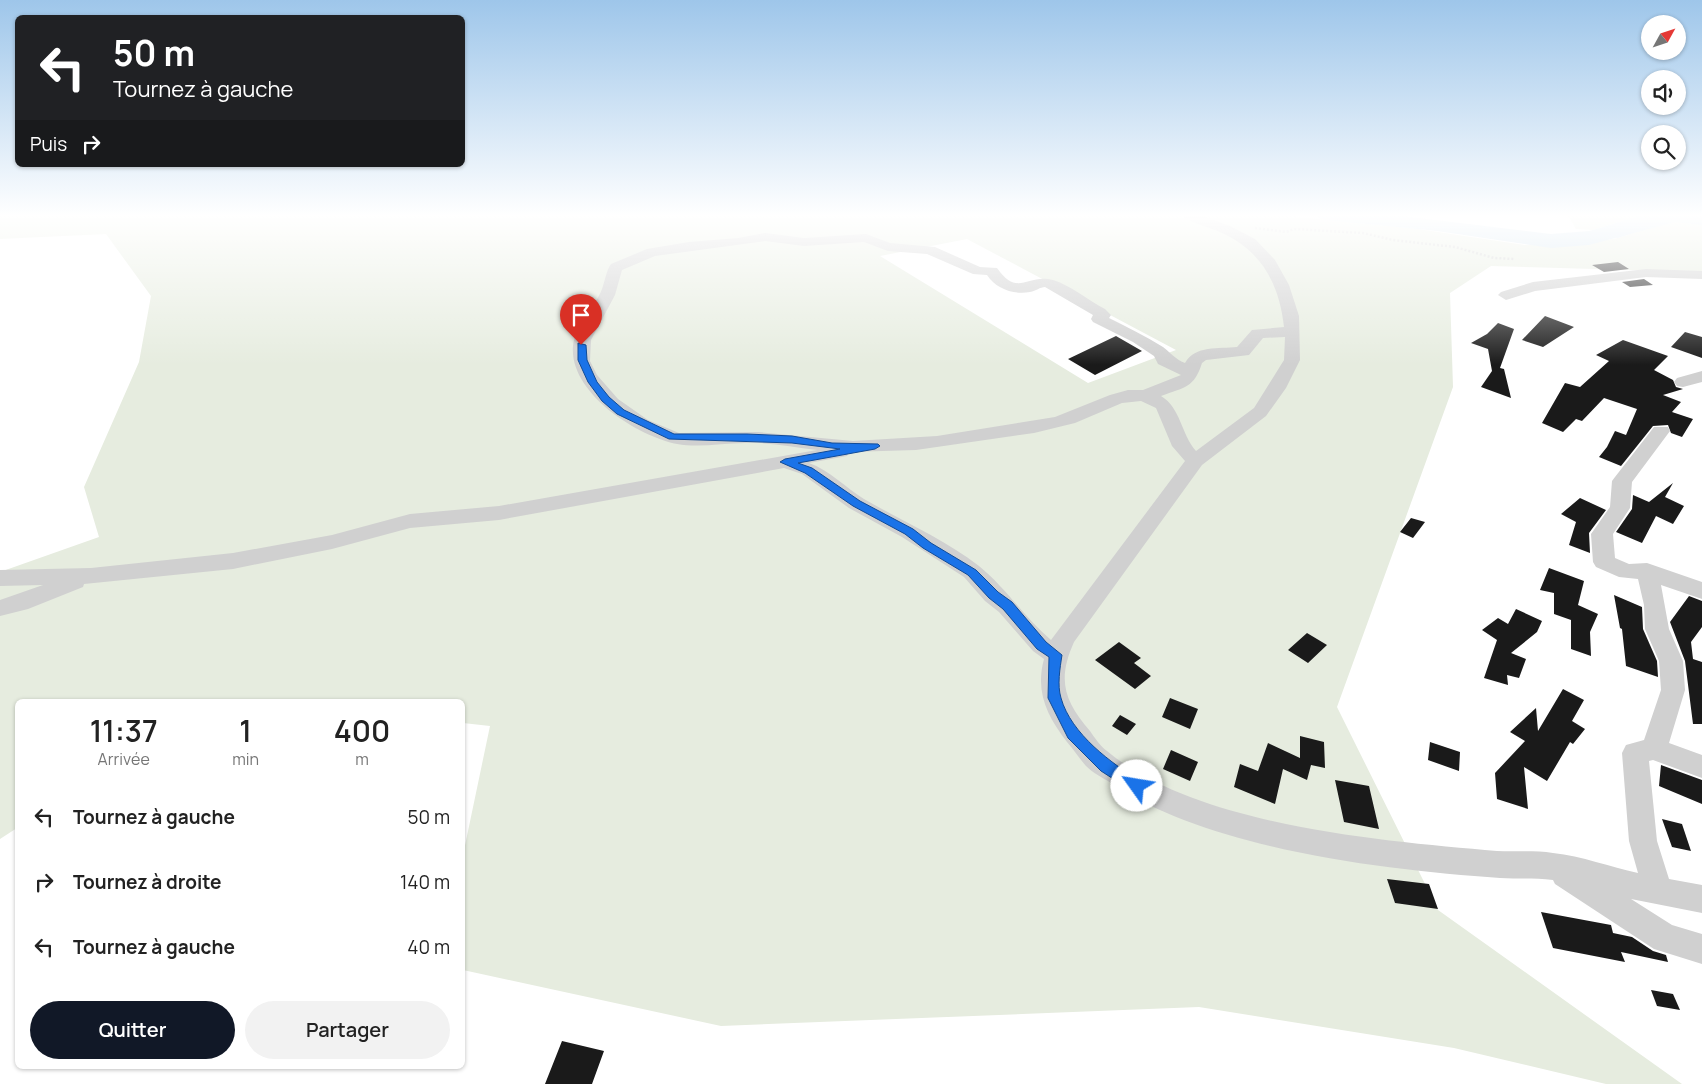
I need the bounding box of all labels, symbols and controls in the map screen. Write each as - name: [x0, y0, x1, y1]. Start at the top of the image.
- north arrow: [1641, 15, 1686, 60]
- map controls: [1641, 15, 1686, 170]
- text: 50 m: [113, 29, 195, 77]
- icon: left: [30, 35, 95, 100]
- button: sound: [1641, 70, 1686, 115]
- text: Tournez à gauche: [113, 74, 293, 104]
- button: search: [1641, 125, 1686, 170]
- icon: right: [77, 130, 105, 158]
- text: Puis: [30, 131, 67, 157]
- pin: [560, 294, 602, 345]
- icon: arrive: [567, 301, 595, 329]
- text: 11:37: [90, 710, 158, 751]
- text: 1: [239, 710, 252, 751]
- text: 400: [334, 710, 390, 751]
- text: Arrivée: [98, 748, 150, 770]
- text: min: [232, 748, 259, 770]
- text: m: [355, 748, 369, 770]
- position arrow: [1110, 759, 1162, 811]
- icon: left: [30, 803, 58, 831]
- text: Tournez à gauche: [73, 804, 235, 830]
- text: 50 m: [408, 804, 450, 830]
- icon: right: [30, 868, 58, 896]
- text: Tournez à droite: [73, 869, 221, 895]
- text: 140 m: [400, 869, 450, 895]
- icon: left: [30, 933, 58, 961]
- text: Tournez à gauche: [73, 934, 235, 960]
- text: 40 m: [407, 934, 450, 960]
- button: Quitter: [30, 1001, 235, 1059]
- button: Partager: [245, 1001, 450, 1059]

